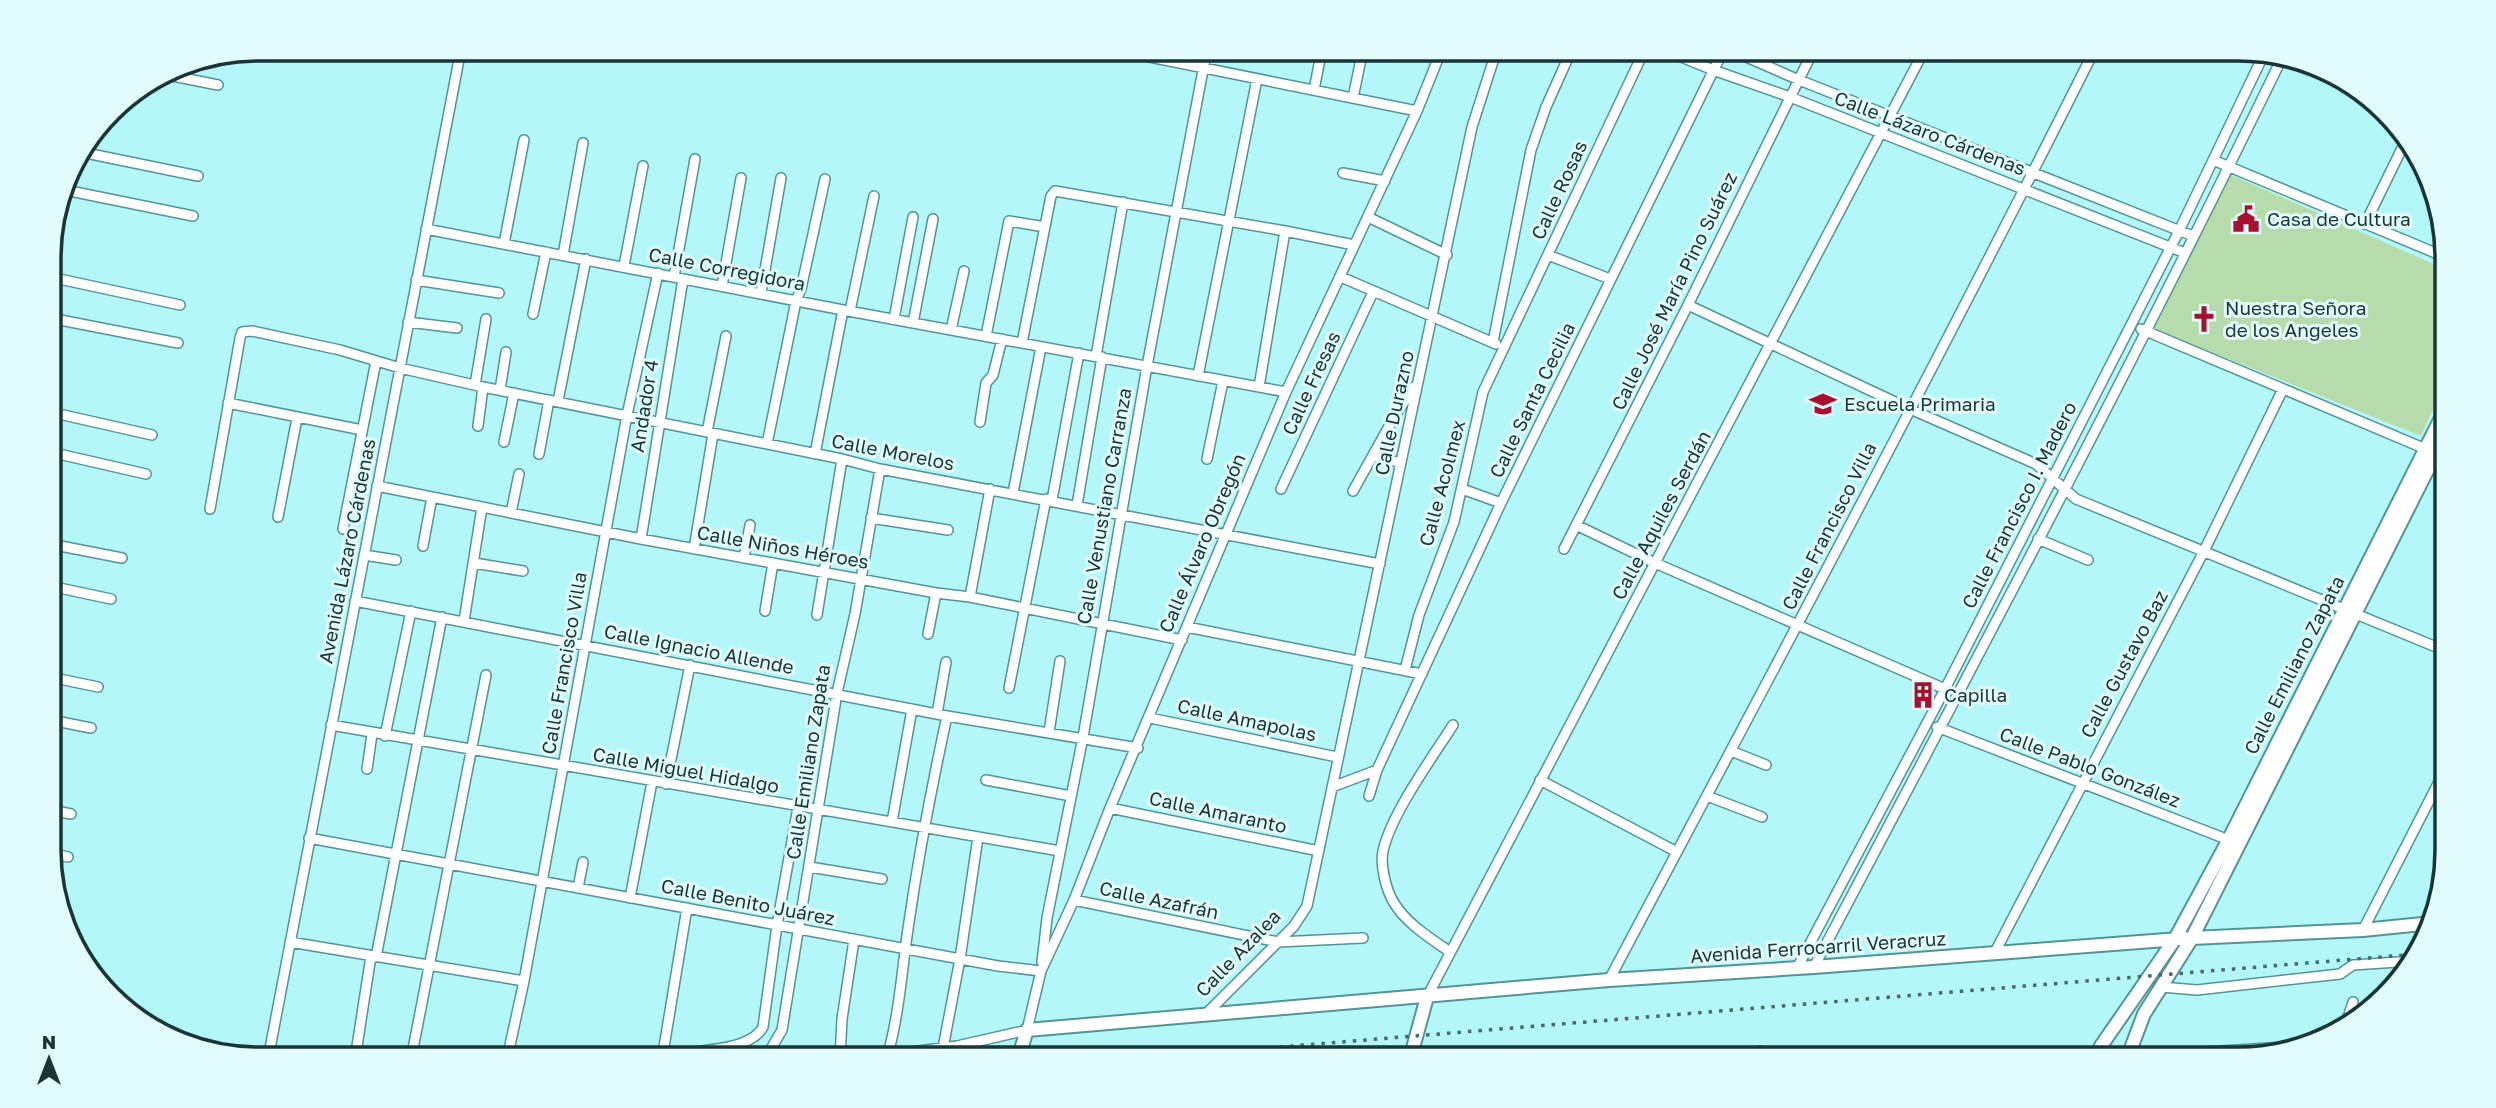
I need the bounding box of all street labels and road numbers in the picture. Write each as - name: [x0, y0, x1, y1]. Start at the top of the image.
- street label: Calle Lázaro Cárdenas: [1831, 85, 2029, 180]
- street label: Calle Rosas: [1526, 137, 1591, 243]
- street label: Calle José María Pino Suárez: [1606, 168, 1741, 414]
- street label: Calle Corregidora: [647, 242, 807, 295]
- street label: Calle Santa Cecilia: [1484, 318, 1579, 481]
- street label: Calle Fresas: [1276, 327, 1345, 438]
- street label: Calle Durazno: [1369, 348, 1418, 477]
- street label: Andador 4: [625, 358, 662, 454]
- street label: Calle Venustiano Carranza: [1071, 386, 1136, 626]
- street label: Calle Francisco I. Madero: [1956, 397, 2081, 612]
- street label: Calle Acolmex: [1414, 417, 1469, 548]
- street label: Calle Aquiles Serdán: [1606, 426, 1715, 603]
- street label: Calle Morelos: [830, 428, 957, 475]
- street label: Avenida Lázaro Cárdenas: [313, 437, 380, 665]
- street label: Calle Francisco Villa: [1776, 438, 1881, 613]
- street label: Calle Álvaro Obregón: [1153, 450, 1250, 636]
- street label: Calle Niños Héroes: [695, 520, 871, 573]
- street label: Calle Francisco Villa: [536, 570, 591, 756]
- street label: Calle Emiliano Zapata: [2239, 572, 2349, 758]
- street label: Calle Gustavo Baz: [2075, 586, 2172, 742]
- street label: Calle Ignacio Allende: [602, 619, 796, 678]
- street label: Calle Emiliano Zapata: [781, 663, 834, 861]
- street label: Calle Amapolas: [1175, 694, 1319, 745]
- street label: Calle Pablo González: [1997, 721, 2184, 812]
- street label: Calle Miguel Hidalgo: [591, 742, 781, 797]
- street label: Calle Amaranto: [1147, 786, 1289, 837]
- street label: Calle Benito Juárez: [659, 873, 837, 930]
- street label: Calle Azafrán: [1097, 876, 1221, 923]
- street label: Calle Azalea: [1190, 904, 1285, 1001]
- street label: Avenida Ferrocarril Veracruz: [1689, 926, 1947, 967]

